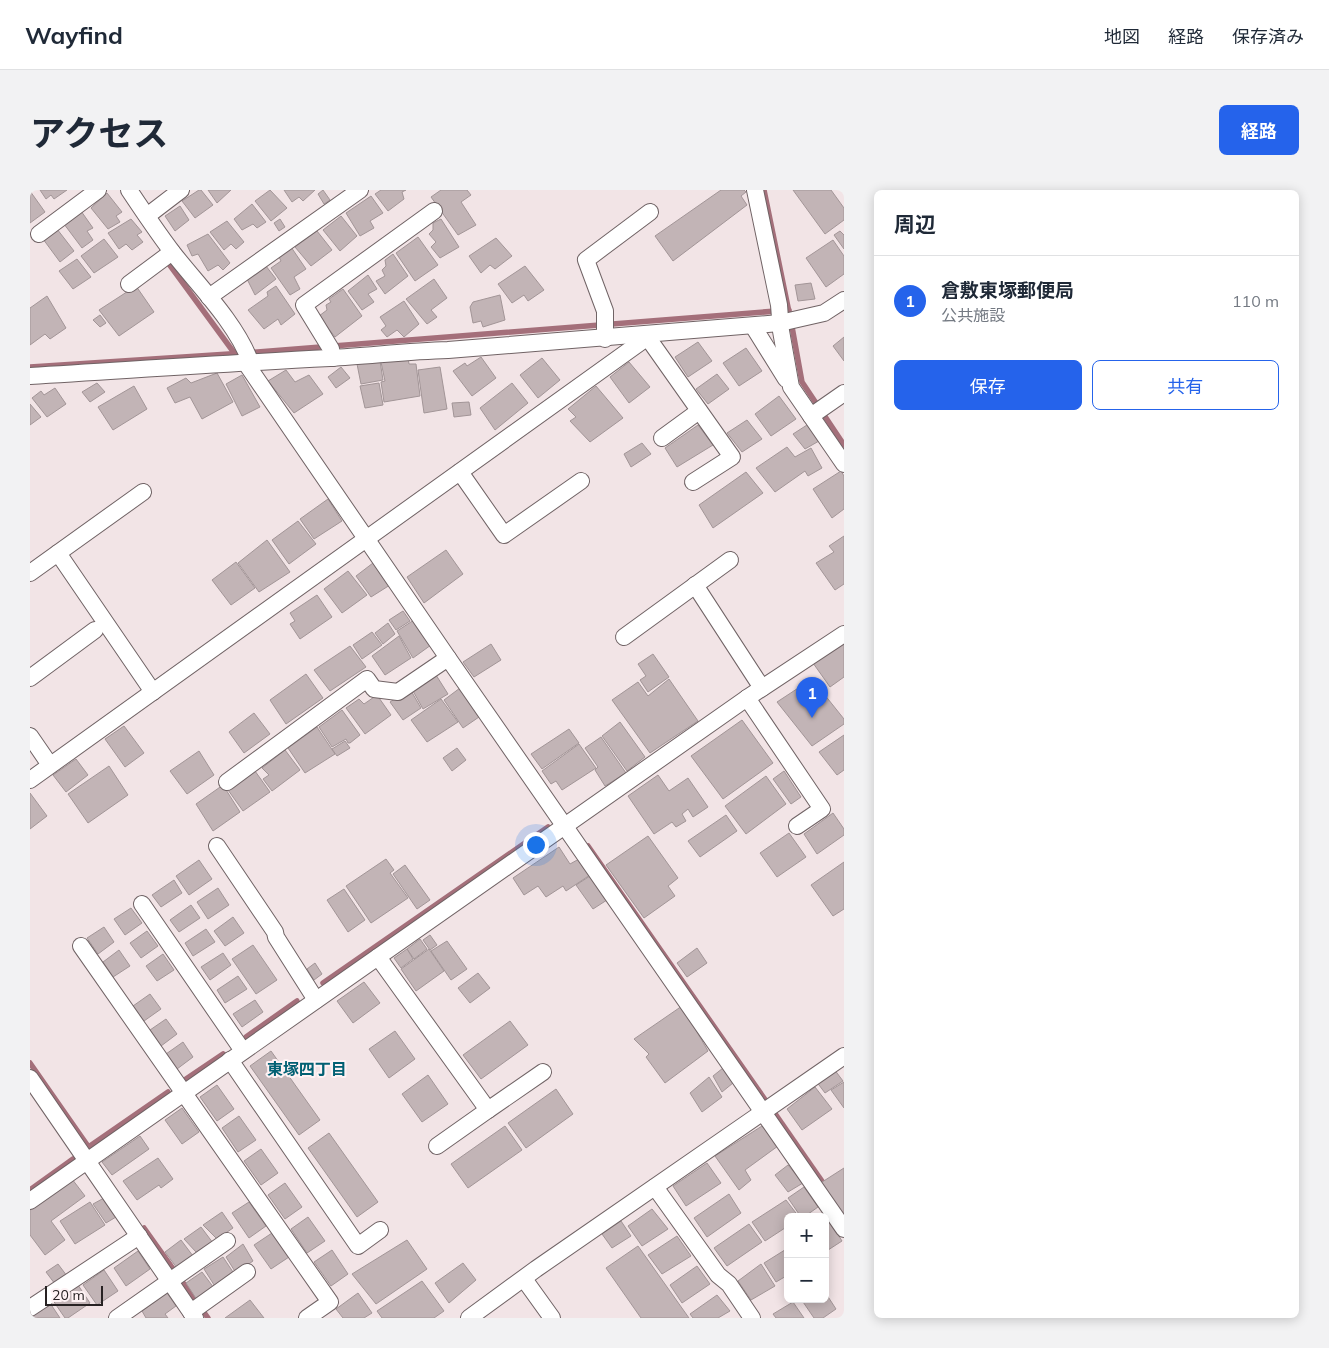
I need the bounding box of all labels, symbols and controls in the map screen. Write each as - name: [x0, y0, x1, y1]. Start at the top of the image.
- text: Wayfind: [25, 20, 123, 50]
- text: 地図: [1104, 25, 1140, 48]
- text: 経路: [1168, 25, 1204, 48]
- text: 保存済み: [1232, 25, 1304, 48]
- button: 経路: [1219, 105, 1299, 155]
- text: アクセス: [30, 111, 168, 155]
- text: 周辺: [894, 211, 936, 237]
- text: 倉敷東塚郵便局: [941, 278, 1074, 302]
- text: 1: [905, 291, 915, 311]
- text: 110 m: [1232, 291, 1279, 311]
- text: 公共施設: [941, 305, 1005, 325]
- button: 保存: [894, 360, 1082, 410]
- button: 共有: [1092, 360, 1279, 410]
- pin: 1: [796, 677, 828, 718]
- your location: [523, 832, 549, 858]
- district label: 東塚四丁目: [267, 1059, 347, 1079]
- map controls: [784, 1213, 829, 1303]
- button: +: [784, 1213, 829, 1258]
- button: −: [784, 1258, 829, 1303]
- scale bar: [45, 1283, 102, 1306]
- text: 20 m: [52, 1286, 85, 1304]

